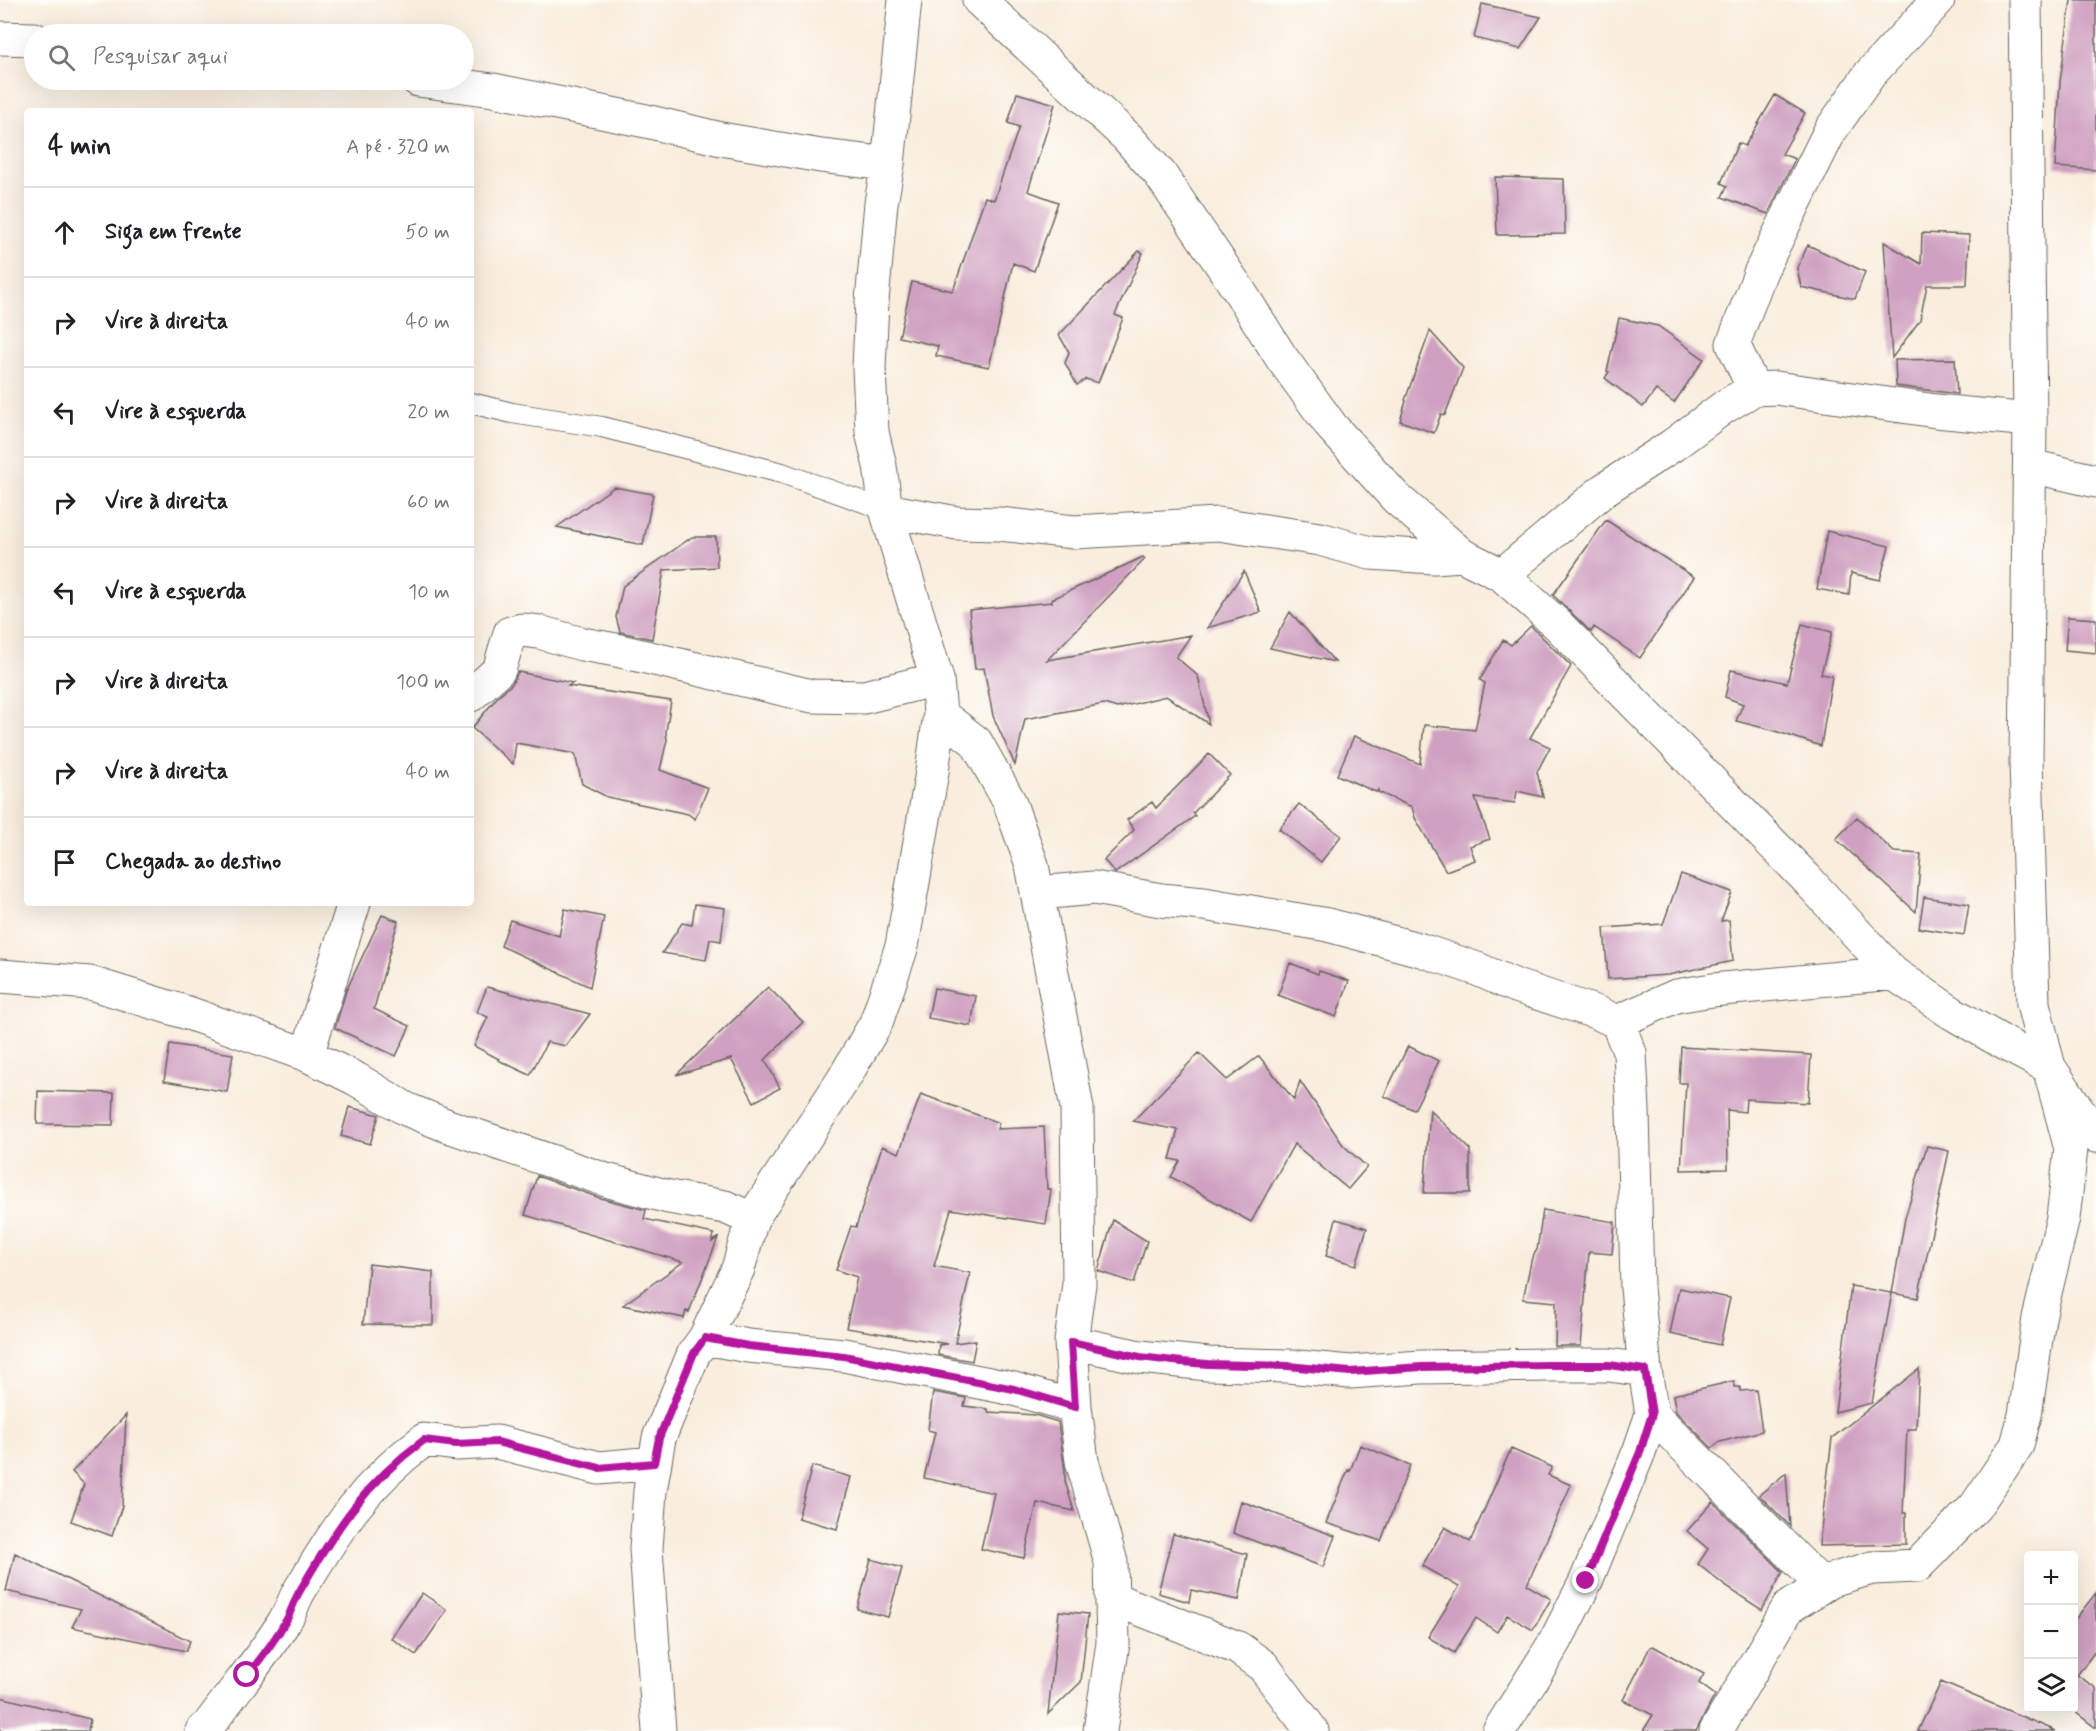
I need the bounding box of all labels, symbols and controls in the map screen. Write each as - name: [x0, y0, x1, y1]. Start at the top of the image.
- search box: [24, 24, 474, 90]
- icon: search: [45, 41, 78, 74]
- text: Pesquisar aqui: [93, 43, 228, 71]
- text: 4 min: [48, 130, 111, 164]
- text: A pé · 320 m: [346, 134, 450, 161]
- icon: ahead: [48, 216, 81, 249]
- text: Siga em frente: [105, 218, 242, 246]
- text: 50 m: [405, 219, 450, 246]
- icon: right: [48, 306, 81, 339]
- text: Vire à direita: [105, 308, 228, 336]
- text: 40 m: [406, 309, 450, 336]
- icon: left: [48, 396, 81, 429]
- text: Vire à esquerda: [105, 398, 246, 426]
- text: 20 m: [407, 399, 450, 426]
- icon: right: [48, 486, 81, 519]
- text: Vire à direita: [105, 488, 228, 516]
- text: 60 m: [407, 489, 450, 516]
- icon: left: [48, 576, 81, 609]
- text: Vire à esquerda: [105, 578, 246, 606]
- text: 10 m: [408, 579, 450, 606]
- icon: right: [48, 666, 81, 699]
- text: Vire à direita: [105, 668, 228, 696]
- text: 100 m: [396, 669, 450, 696]
- icon: right: [48, 756, 81, 789]
- text: Vire à direita: [105, 758, 228, 786]
- text: 40 m: [406, 759, 450, 786]
- icon: arrive: [48, 846, 81, 879]
- text: Chegada ao destino: [105, 848, 281, 876]
- map controls: [2024, 1551, 2078, 1713]
- button: +: [2024, 1551, 2078, 1605]
- route end: [1572, 1567, 1598, 1593]
- button: −: [2024, 1605, 2078, 1659]
- button: layers: [2024, 1659, 2078, 1713]
- route start: [233, 1661, 259, 1687]

